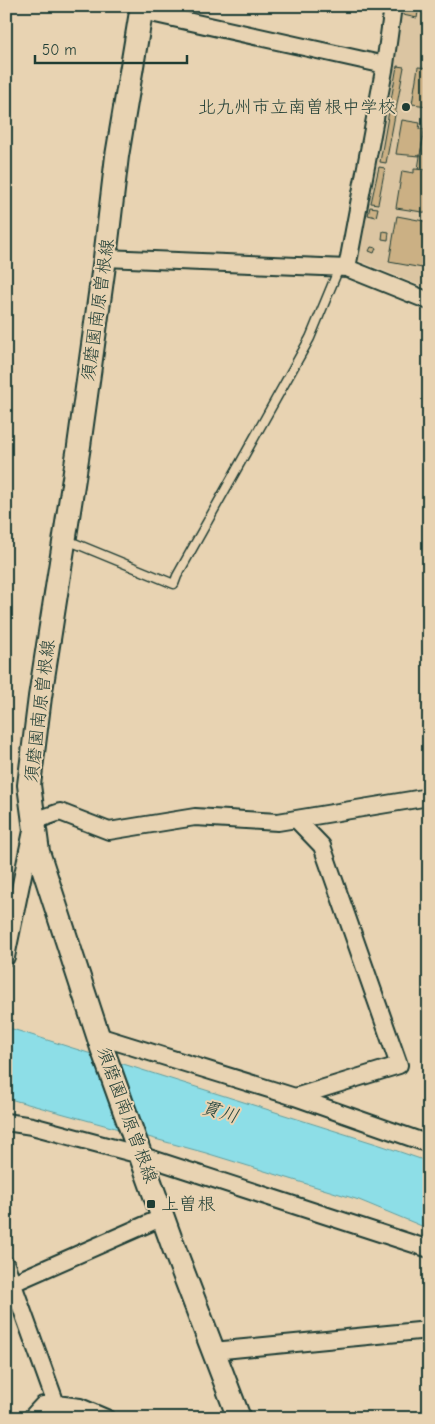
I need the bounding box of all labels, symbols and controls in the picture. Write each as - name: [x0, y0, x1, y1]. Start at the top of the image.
- scale bar: [35, 32, 188, 64]
- text: 50 m: [42, 41, 77, 59]
- place label: 北九州市立南曽根中学校: [198, 97, 396, 118]
- marker: 北九州市立南曽根中学校: [400, 101, 412, 113]
- street label: 須磨園南原曽根線: [78, 237, 118, 383]
- street label: 須磨園南原曽根線: [21, 638, 59, 784]
- street label: 須磨園南原曽根線: [93, 1044, 161, 1186]
- water label: 貫川: [199, 1096, 241, 1128]
- place label: 上曽根: [161, 1194, 216, 1215]
- marker: 上曽根: [145, 1198, 157, 1210]

